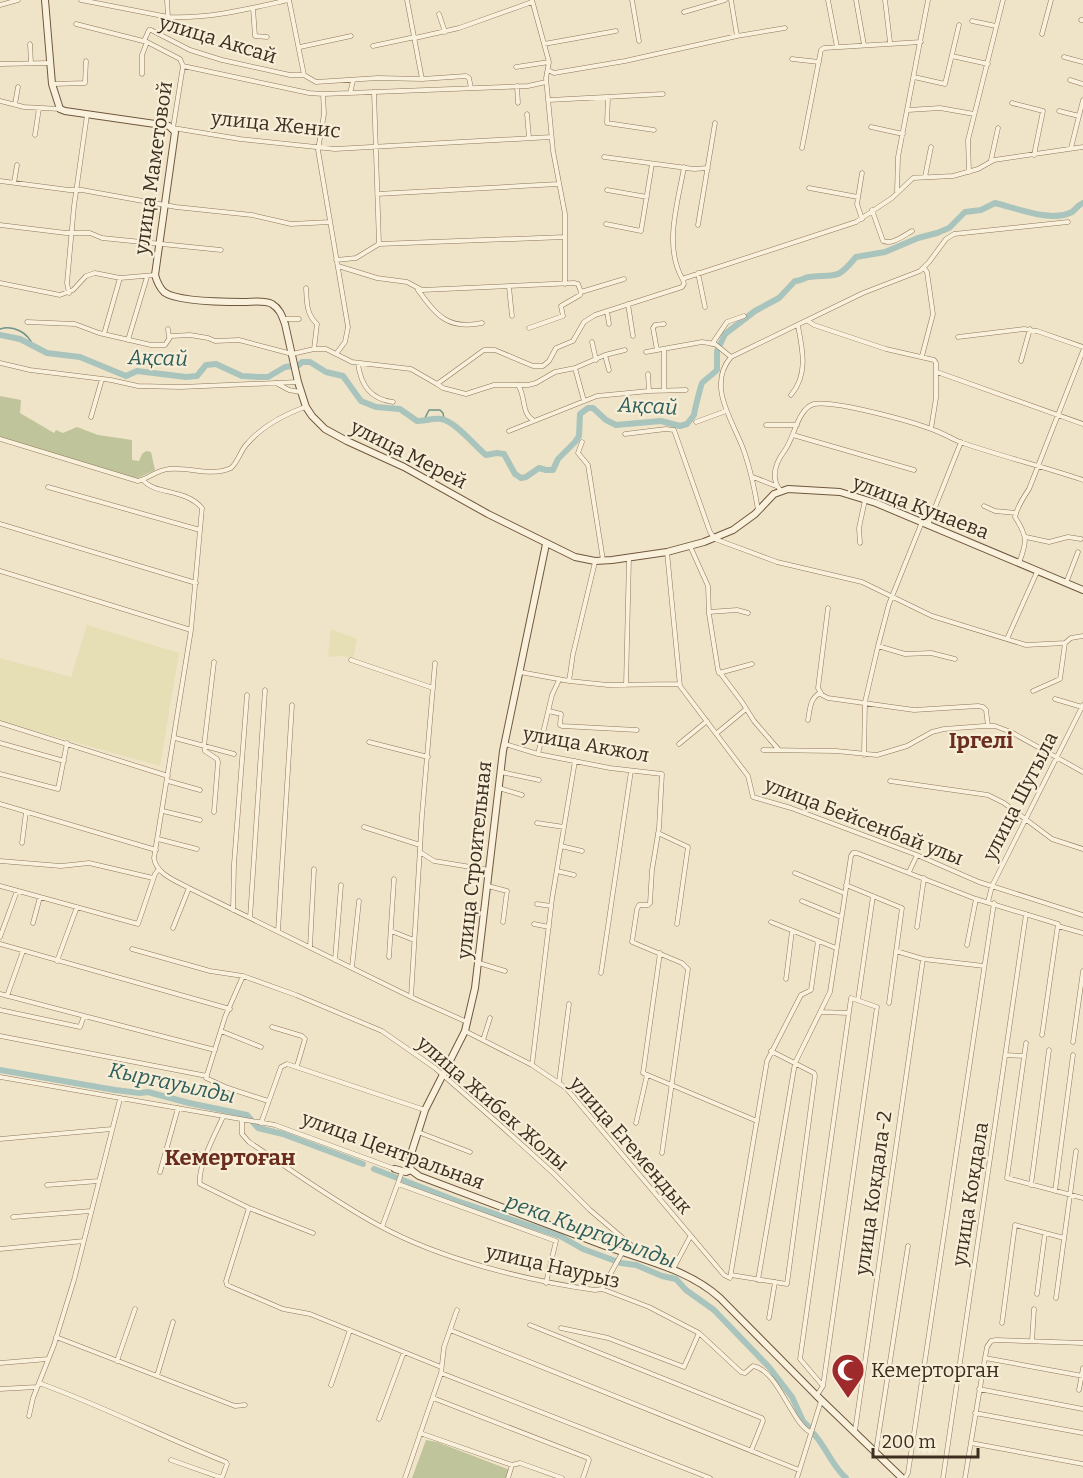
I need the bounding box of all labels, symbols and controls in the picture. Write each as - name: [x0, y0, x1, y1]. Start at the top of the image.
- street label: улица Аксай: [155, 9, 280, 68]
- street label: улица Маметовой: [129, 80, 177, 257]
- street label: улица Женис: [209, 105, 342, 143]
- water label: Ақсай: [127, 344, 188, 372]
- water label: Ақсай: [616, 391, 679, 421]
- street label: улица Мерей: [346, 414, 471, 494]
- street label: улица Кунаева: [849, 470, 993, 544]
- street label: улица Акжол: [520, 721, 651, 767]
- district label: Іргелі: [949, 727, 1013, 754]
- street label: улица Шугыла: [977, 728, 1063, 865]
- street label: улица Строительная: [452, 760, 496, 961]
- street label: улица Бейсенбай улы: [760, 772, 967, 870]
- street label: улица Жибек Жолы: [411, 1030, 574, 1175]
- water label: Кыргауылды: [106, 1057, 238, 1109]
- street label: улица Егемендык: [564, 1071, 697, 1219]
- street label: улица Центральная: [297, 1105, 488, 1194]
- street label: улица Кокдала-2: [849, 1109, 896, 1278]
- street label: улица Кокдала: [947, 1120, 993, 1269]
- district label: Кемертоған: [164, 1144, 296, 1171]
- water label: река Кыргауылды: [500, 1187, 680, 1274]
- street label: улица Наурыз: [483, 1239, 622, 1293]
- mosque icon: Кемерторган: [830, 1352, 866, 1399]
- place label: Кемерторган: [871, 1358, 999, 1382]
- scale bar: [873, 1421, 978, 1459]
- text: 200 m: [882, 1431, 936, 1453]

